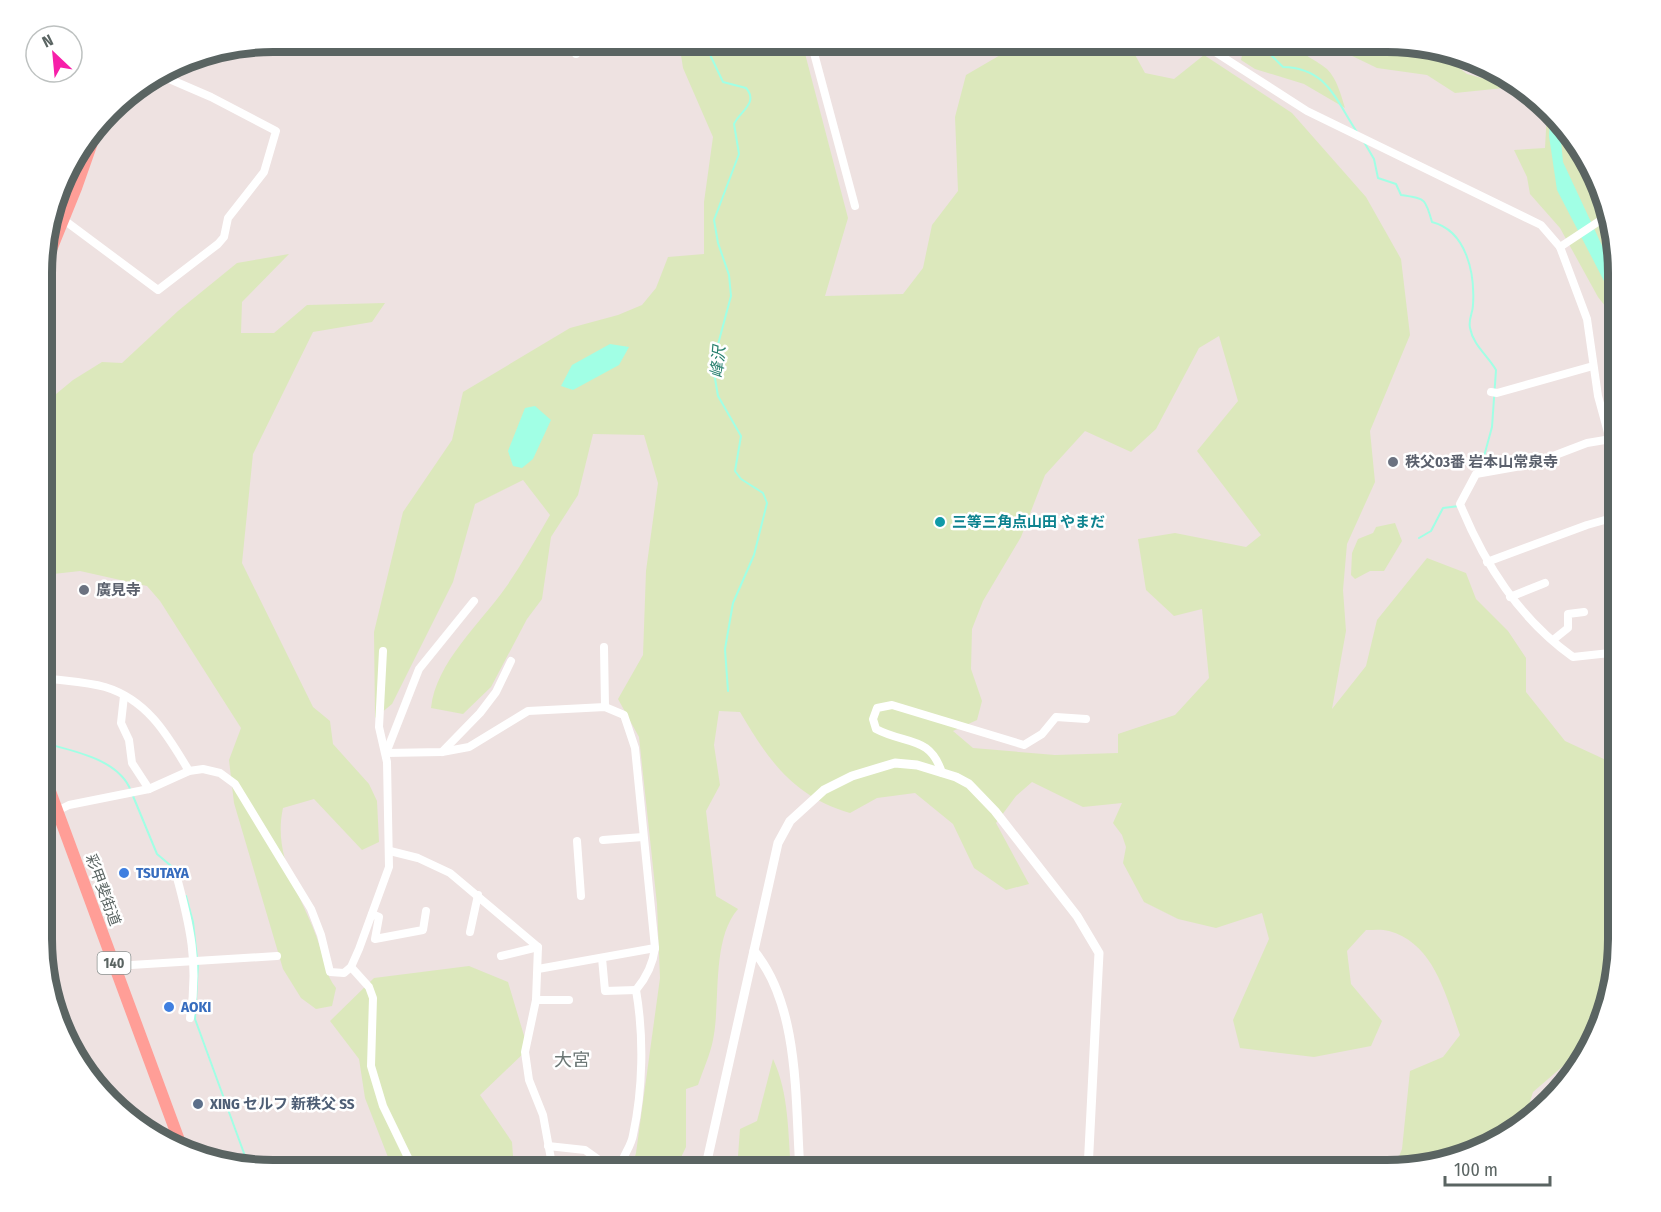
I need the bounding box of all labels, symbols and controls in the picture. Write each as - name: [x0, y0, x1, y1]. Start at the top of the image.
- north arrow: [24, 24, 84, 84]
- text: N: [39, 30, 56, 52]
- water label: 峰沢: [707, 343, 729, 379]
- place label: 秩父03番 岩本山常泉寺: [1405, 453, 1558, 471]
- marker: 秩父03番 岩本山常泉寺: [1386, 455, 1400, 469]
- place label: 三等三角点山田 やまだ: [952, 513, 1105, 531]
- marker: 三等三角点山田 やまだ: [933, 515, 947, 529]
- place label: 廣見寺: [96, 581, 141, 599]
- marker: 廣見寺: [77, 583, 91, 597]
- street label: 彩甲斐街道: [82, 852, 124, 928]
- place label: TSUTAYA: [136, 864, 190, 882]
- marker: TSUTAYA: [117, 866, 131, 880]
- road number: 140: [98, 952, 130, 974]
- place label: AOKI: [180, 998, 211, 1016]
- marker: AOKI: [162, 1000, 176, 1014]
- district label: 大宮: [554, 1049, 590, 1071]
- place label: XING セルフ 新秩父 SS: [209, 1095, 355, 1113]
- marker: XING セルフ 新秩父 SS: [191, 1097, 205, 1111]
- scale bar: [1445, 1149, 1550, 1187]
- text: 100 m: [1454, 1159, 1498, 1181]

